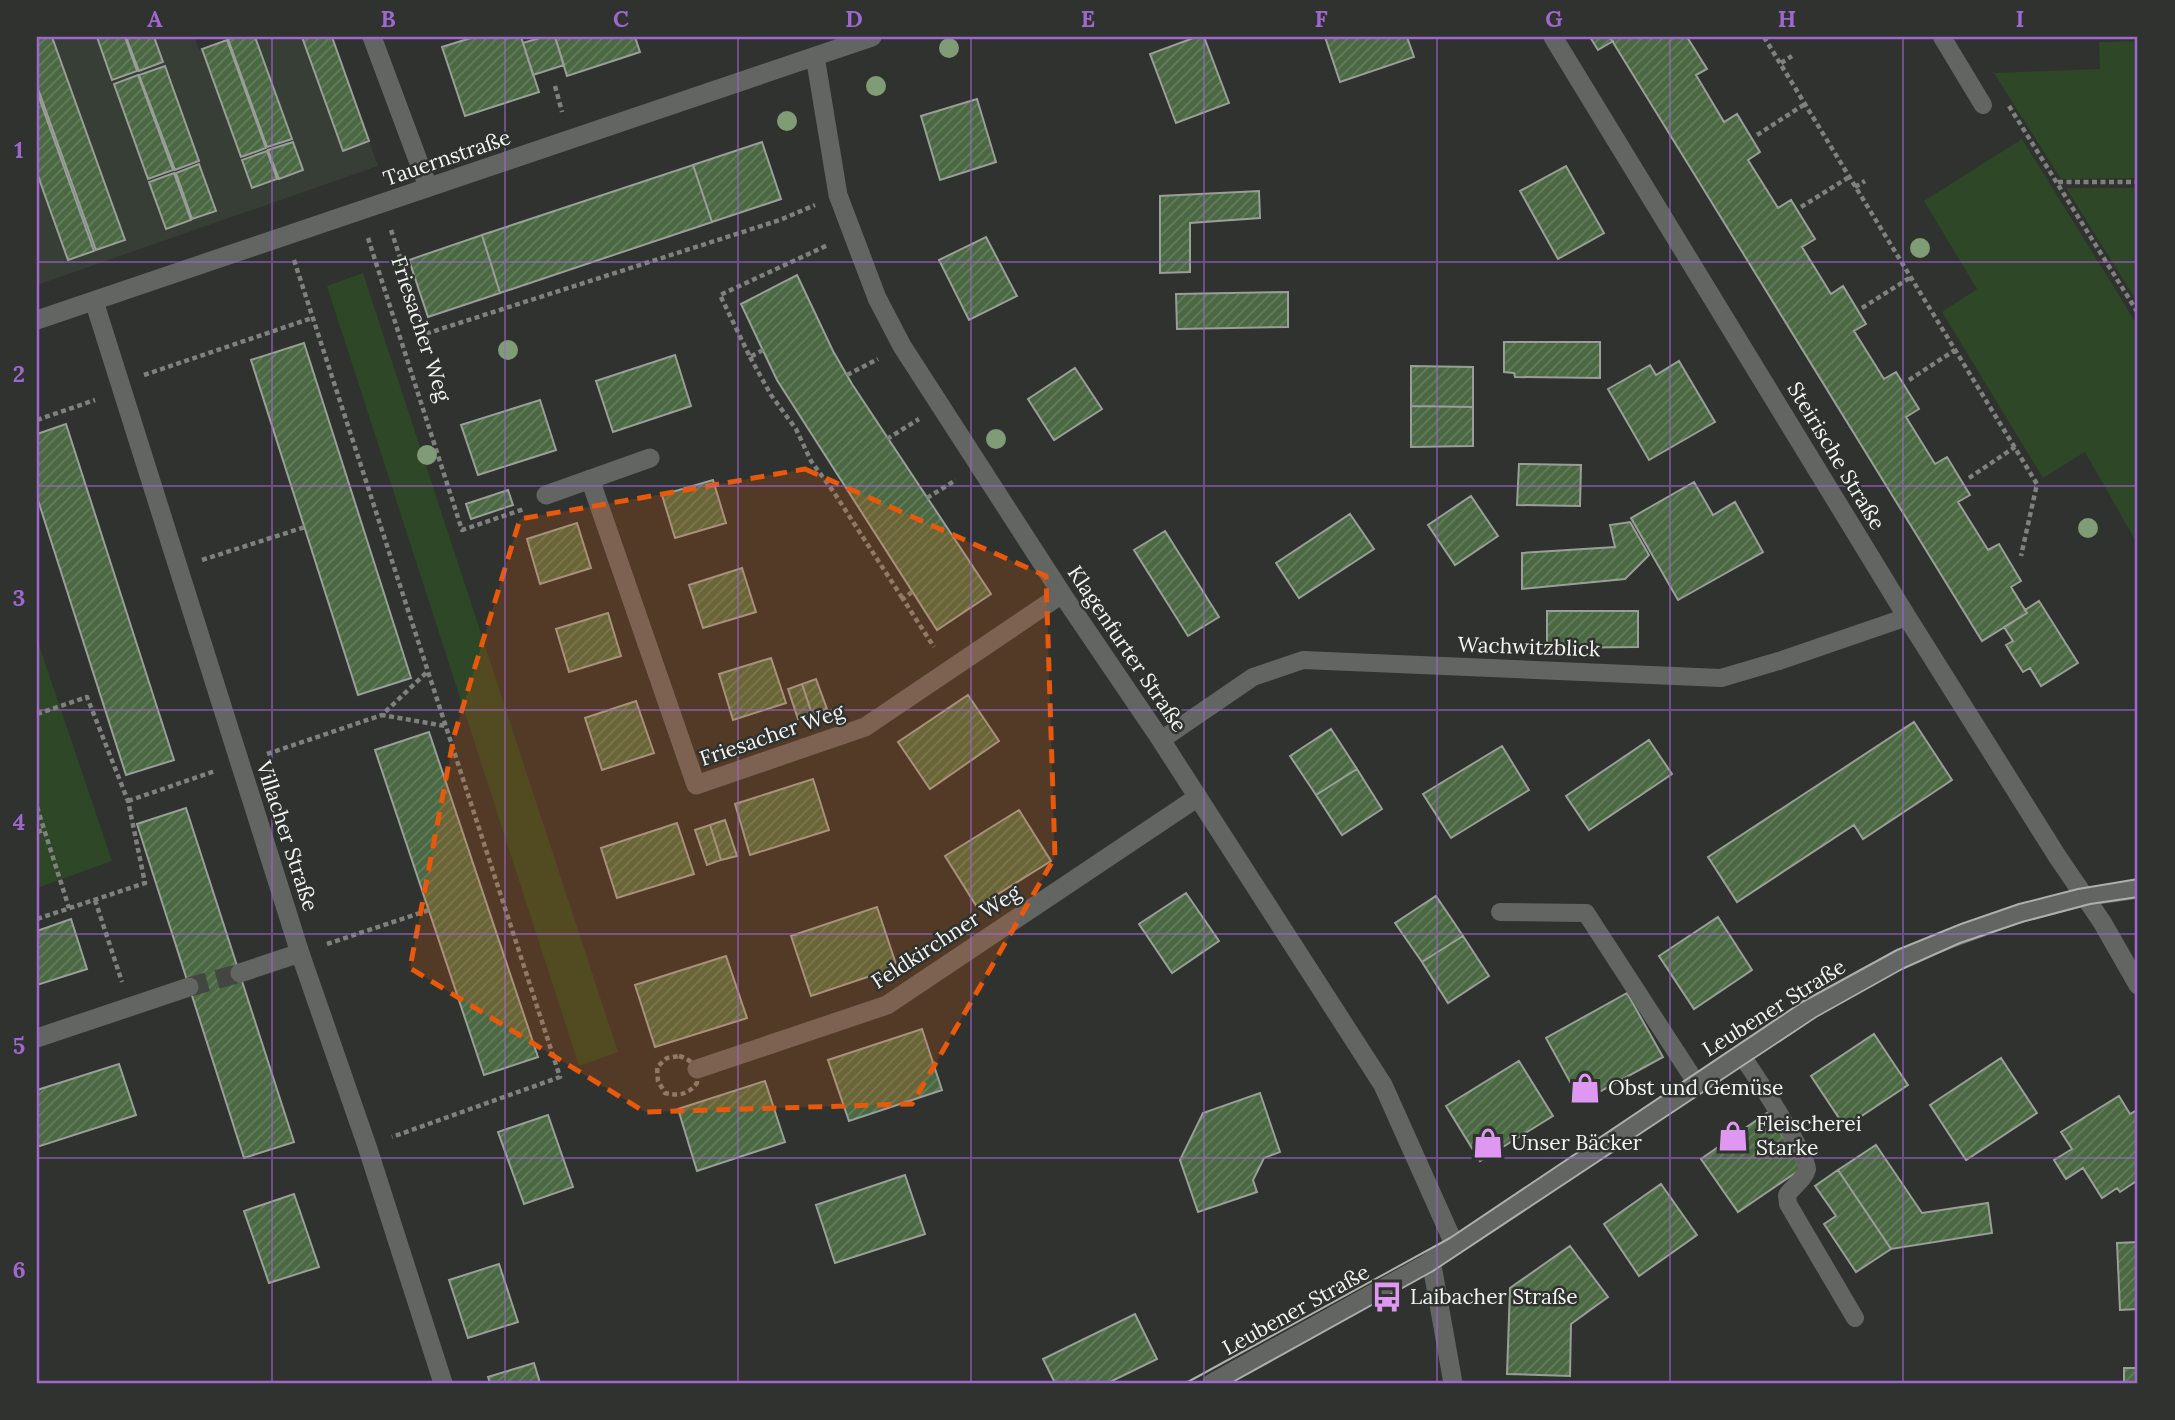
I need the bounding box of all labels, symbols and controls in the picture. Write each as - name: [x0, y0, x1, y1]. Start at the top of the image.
- text: A: [147, 4, 163, 33]
- text: B: [380, 4, 396, 33]
- text: C: [613, 4, 629, 33]
- text: D: [845, 4, 863, 33]
- text: E: [1081, 4, 1095, 33]
- text: F: [1314, 4, 1328, 33]
- text: G: [1545, 4, 1563, 33]
- text: H: [1778, 4, 1796, 33]
- text: I: [2016, 4, 2024, 33]
- street label: Tauernstraße: [380, 123, 514, 192]
- text: 1: [14, 135, 24, 164]
- street label: Friesacher Weg: [385, 253, 458, 405]
- text: 2: [13, 359, 25, 388]
- street label: Steirische Straße: [1782, 377, 1891, 535]
- street label: Klagenfurter Straße: [1062, 560, 1193, 737]
- text: 3: [13, 583, 25, 612]
- street label: Wachwitzblick: [1457, 631, 1602, 663]
- street label: Friesacher Weg: [696, 697, 848, 772]
- street label: Villacher Straße: [250, 756, 325, 915]
- text: 4: [13, 807, 25, 836]
- street label: Feldkirchner Weg: [866, 878, 1026, 995]
- street label: Leubener Straße: [1697, 953, 1850, 1062]
- text: 5: [13, 1031, 25, 1060]
- shop icon: Obst und Gemüse: [1568, 1071, 1602, 1105]
- place label: Obst und Gemüse: [1608, 1074, 1783, 1101]
- place label: Fleischerei Starke: [1756, 1110, 1862, 1161]
- shop icon: Fleischerei Starke: [1716, 1119, 1750, 1153]
- shop icon: Unser Bäcker: [1471, 1126, 1505, 1160]
- place label: Unser Bäcker: [1511, 1129, 1642, 1156]
- text: 6: [12, 1255, 26, 1284]
- street label: Leubener Straße: [1218, 1258, 1374, 1361]
- bus stop icon: Laibacher Straße: [1370, 1280, 1404, 1314]
- place label: Laibacher Straße: [1410, 1283, 1578, 1310]

